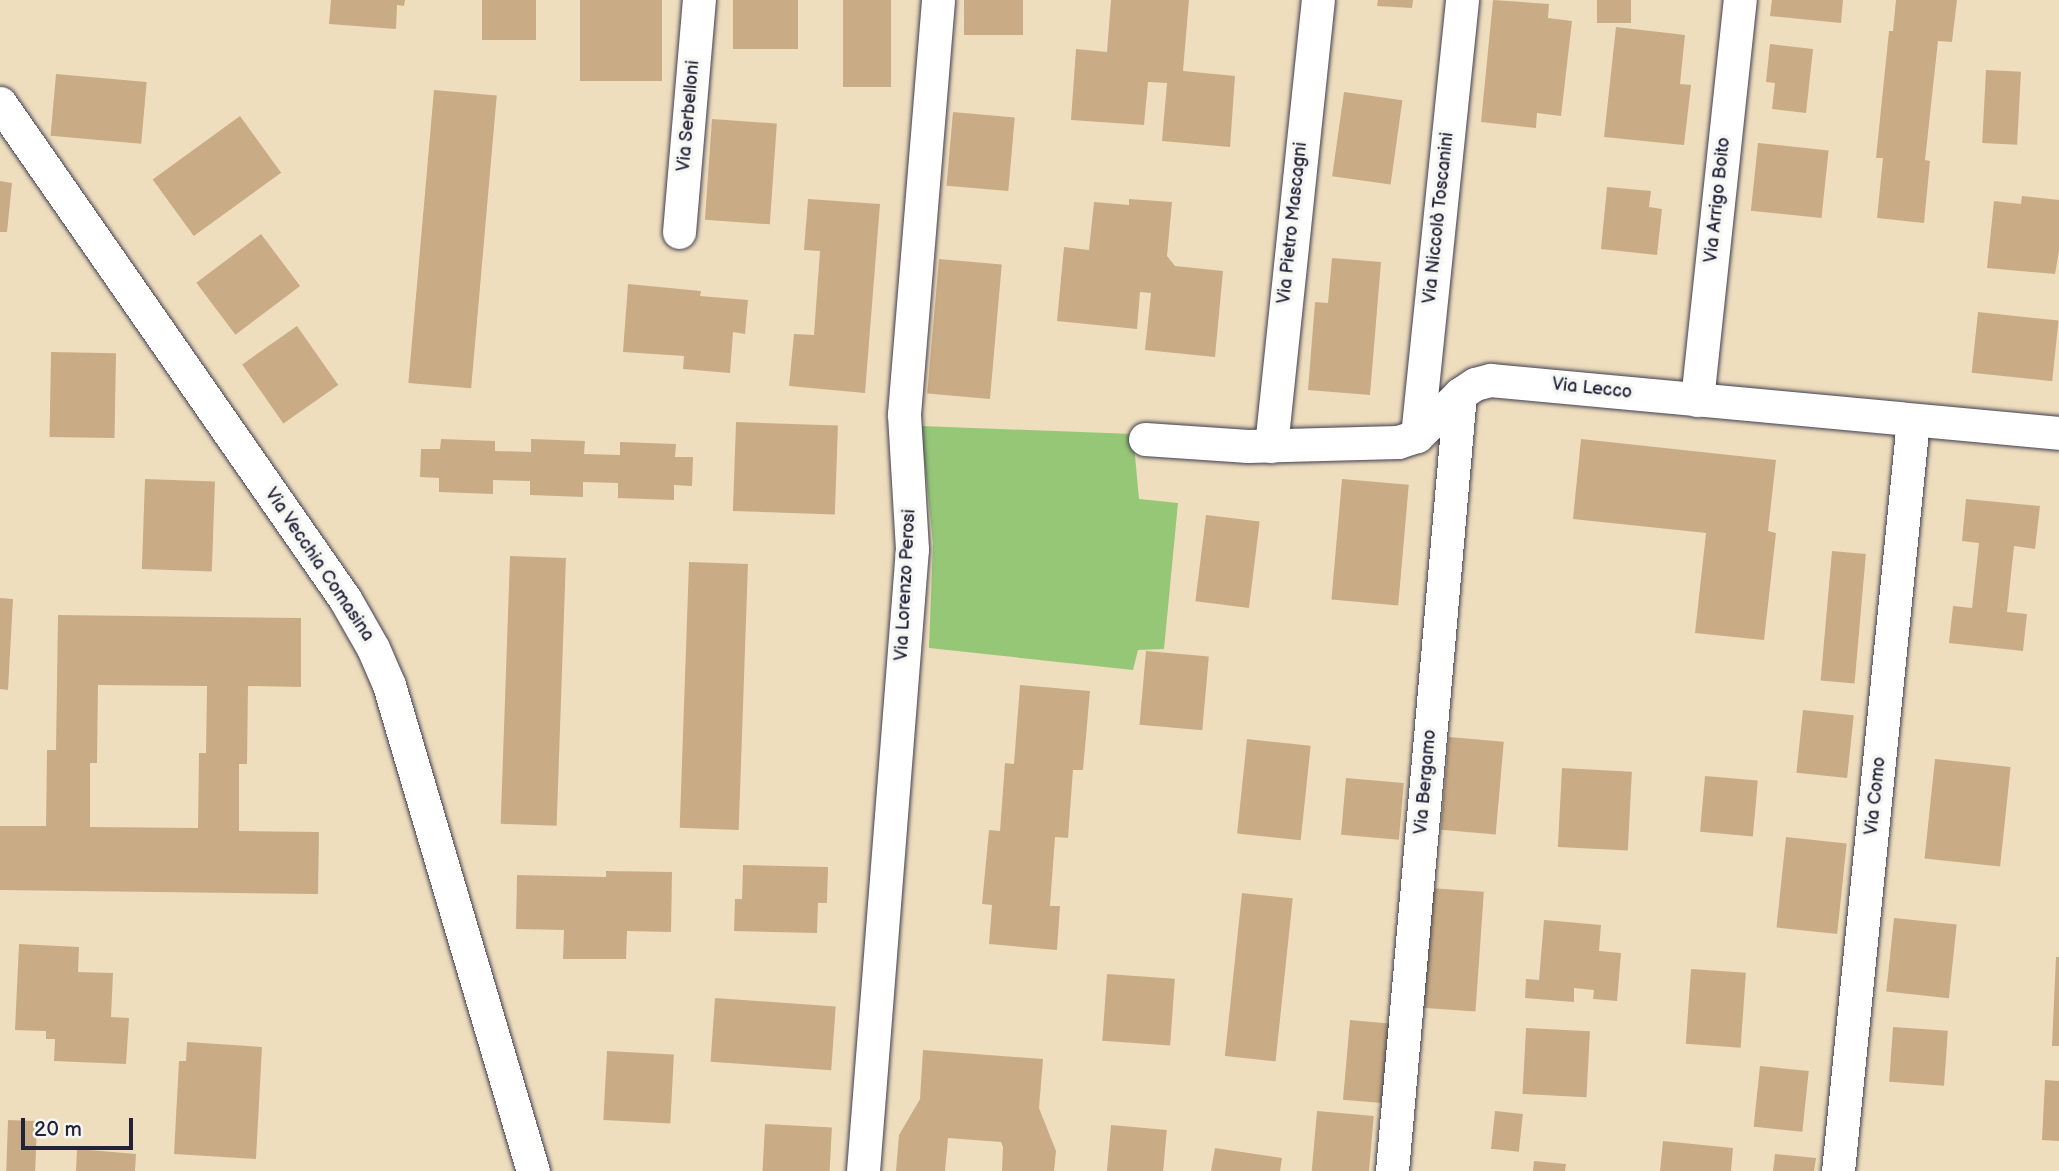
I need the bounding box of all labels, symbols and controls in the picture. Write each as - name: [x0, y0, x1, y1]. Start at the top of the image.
- street label: Via Serbelloni: [673, 59, 705, 173]
- street label: Via Niccolò Toscanini: [1419, 131, 1459, 305]
- street label: Via Arrigo Boito: [1701, 136, 1735, 264]
- street label: Via Pietro Mascagni: [1274, 141, 1312, 305]
- street label: Via Lecco: [1551, 374, 1633, 404]
- street label: Via Vecchia Comasina: [260, 484, 378, 646]
- street label: Via Lorenzo Perosi: [891, 509, 921, 661]
- street label: Via Bergamo: [1411, 729, 1441, 835]
- street label: Via Como: [1861, 756, 1891, 836]
- scale bar: [24, 1104, 136, 1148]
- text: 20 m: [34, 1117, 82, 1142]

